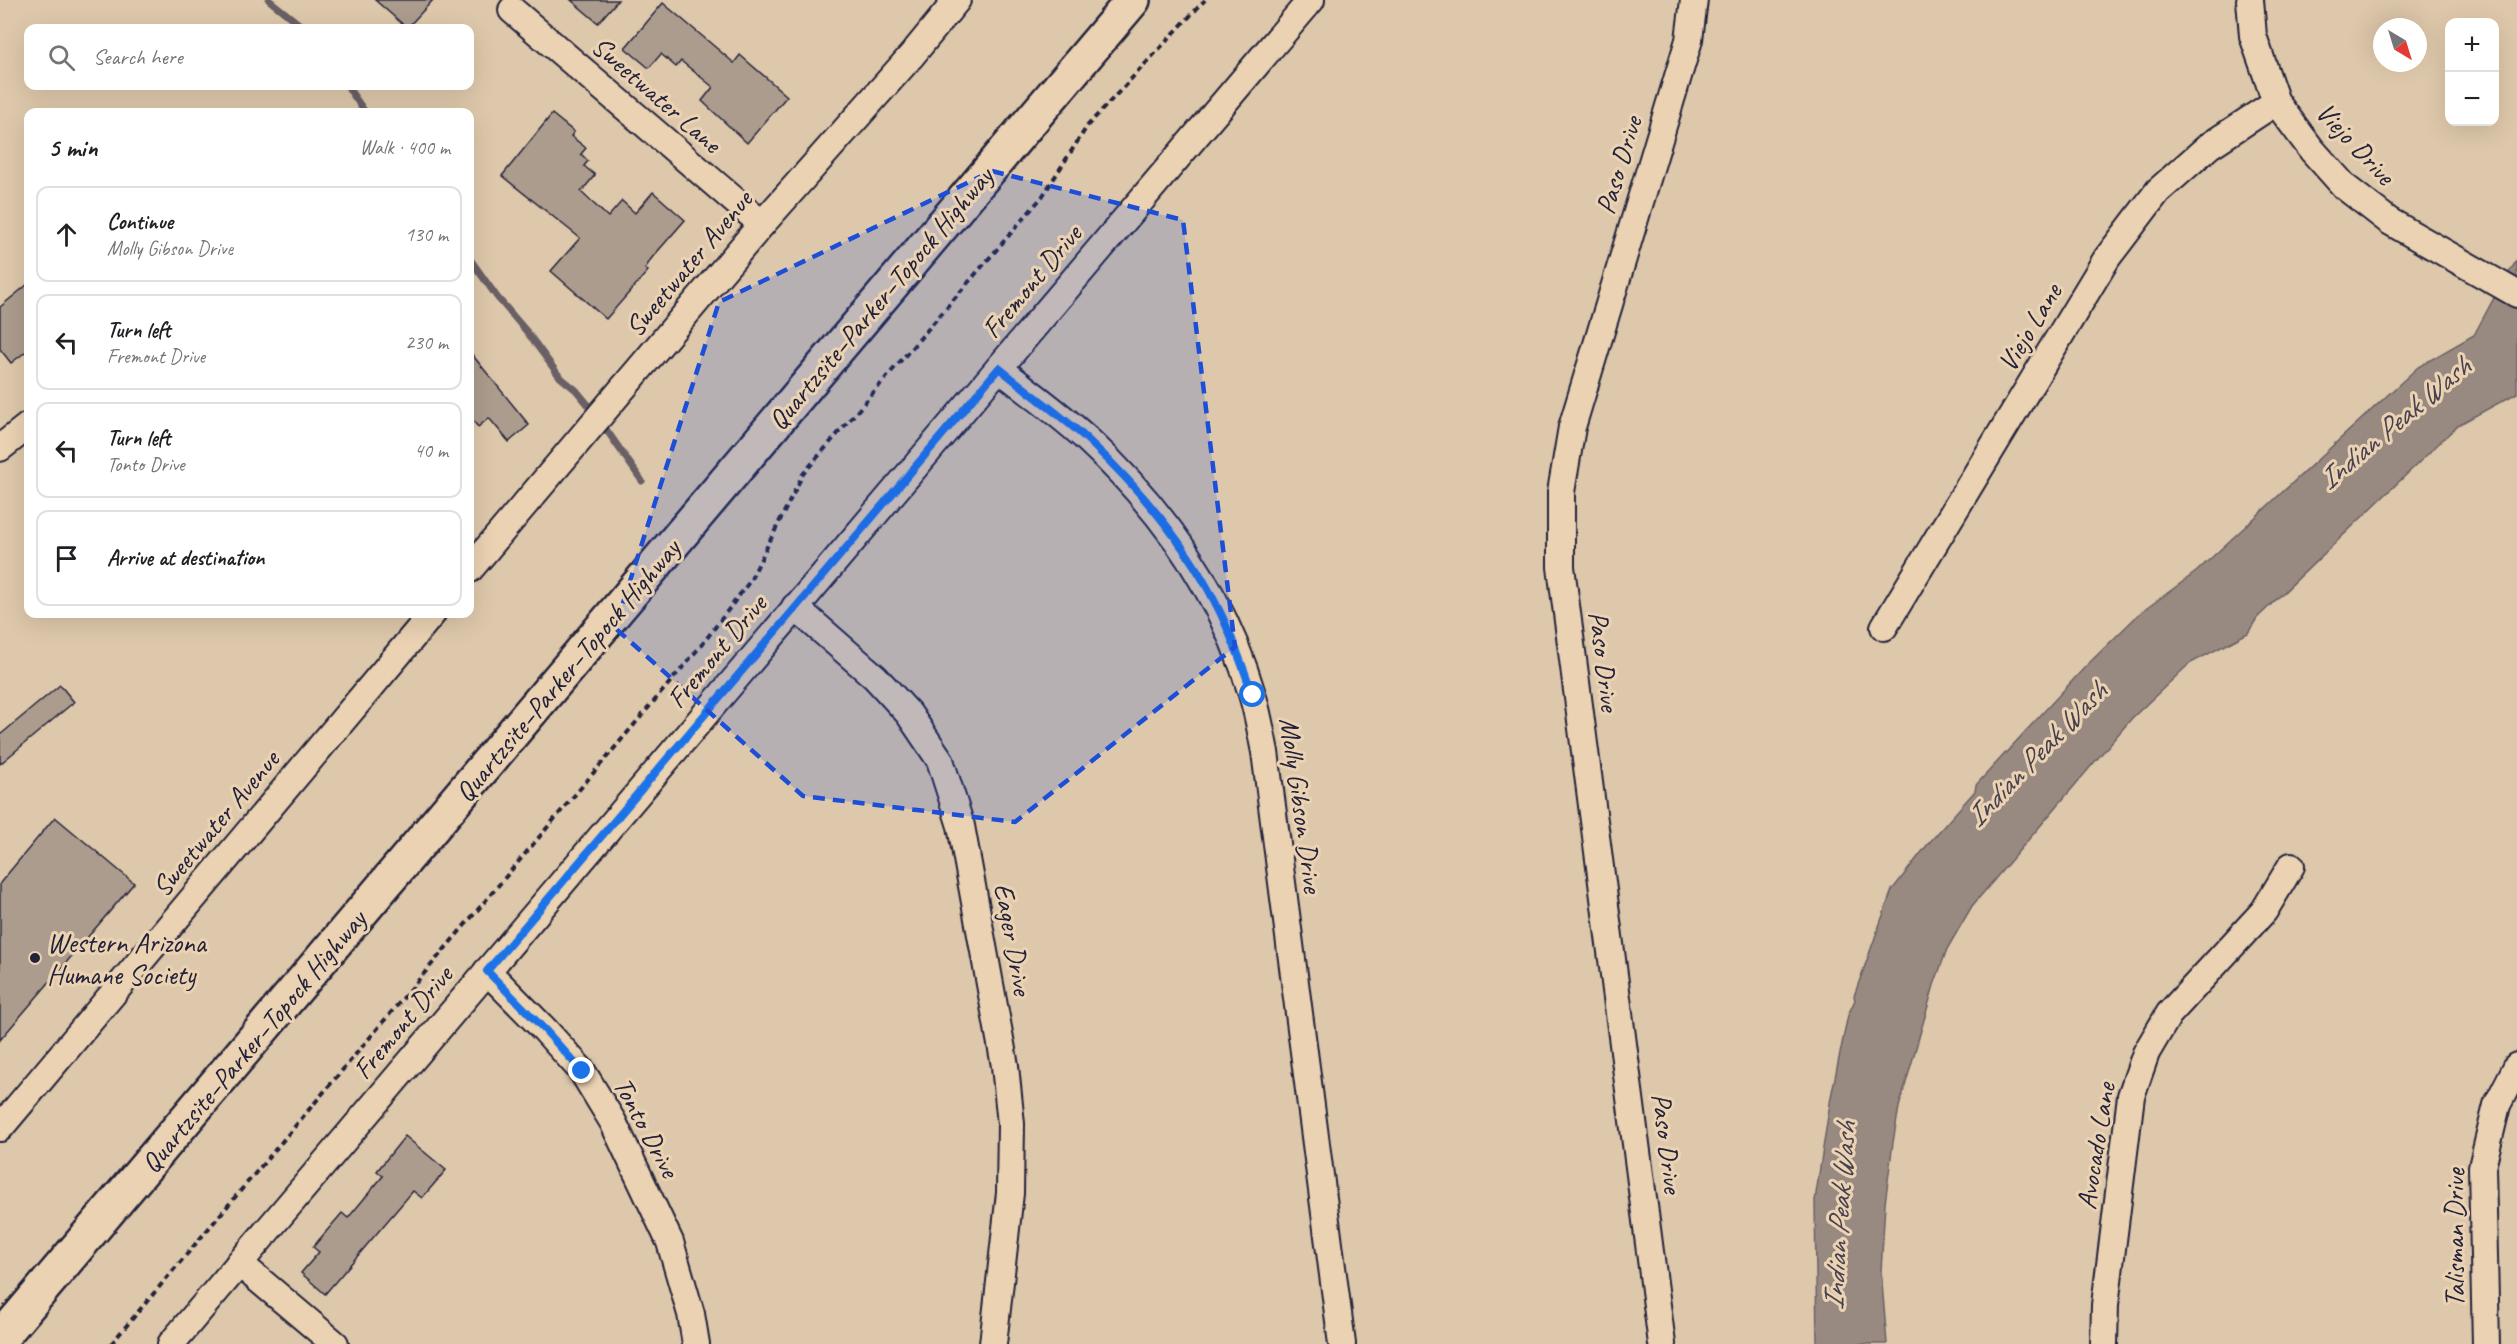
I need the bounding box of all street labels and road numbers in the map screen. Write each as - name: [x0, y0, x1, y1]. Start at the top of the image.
- street label: Sweetwater Lane: [585, 28, 730, 162]
- street label: Viejo Drive: [2309, 95, 2404, 193]
- street label: Paso Drive: [1587, 110, 1650, 218]
- street label: Quartzsite–Parker–Topock Highway: [760, 158, 1002, 437]
- street label: Sweetwater Avenue: [617, 182, 761, 344]
- street label: Fremont Drive: [974, 216, 1090, 345]
- street label: Viejo Lane: [1990, 275, 2070, 378]
- street label: Quartzsite–Parker–Topock Highway: [447, 530, 689, 809]
- street label: Fremont Drive: [659, 586, 775, 715]
- street label: Paso Drive: [1581, 609, 1628, 715]
- street label: Molly Gibson Drive: [1272, 715, 1331, 897]
- street label: Sweetwater Avenue: [144, 742, 288, 904]
- street label: Eager Drive: [986, 880, 1041, 1000]
- street label: Quartzsite–Parker–Topock Highway: [133, 901, 375, 1180]
- street label: Fremont Drive: [345, 957, 461, 1086]
- street label: Tonto Drive: [606, 1071, 688, 1185]
- street label: Avocado Lane: [2068, 1078, 2123, 1212]
- street label: Paso Drive: [1644, 1091, 1691, 1197]
- street label: Talisman Drive: [2437, 1167, 2472, 1307]

